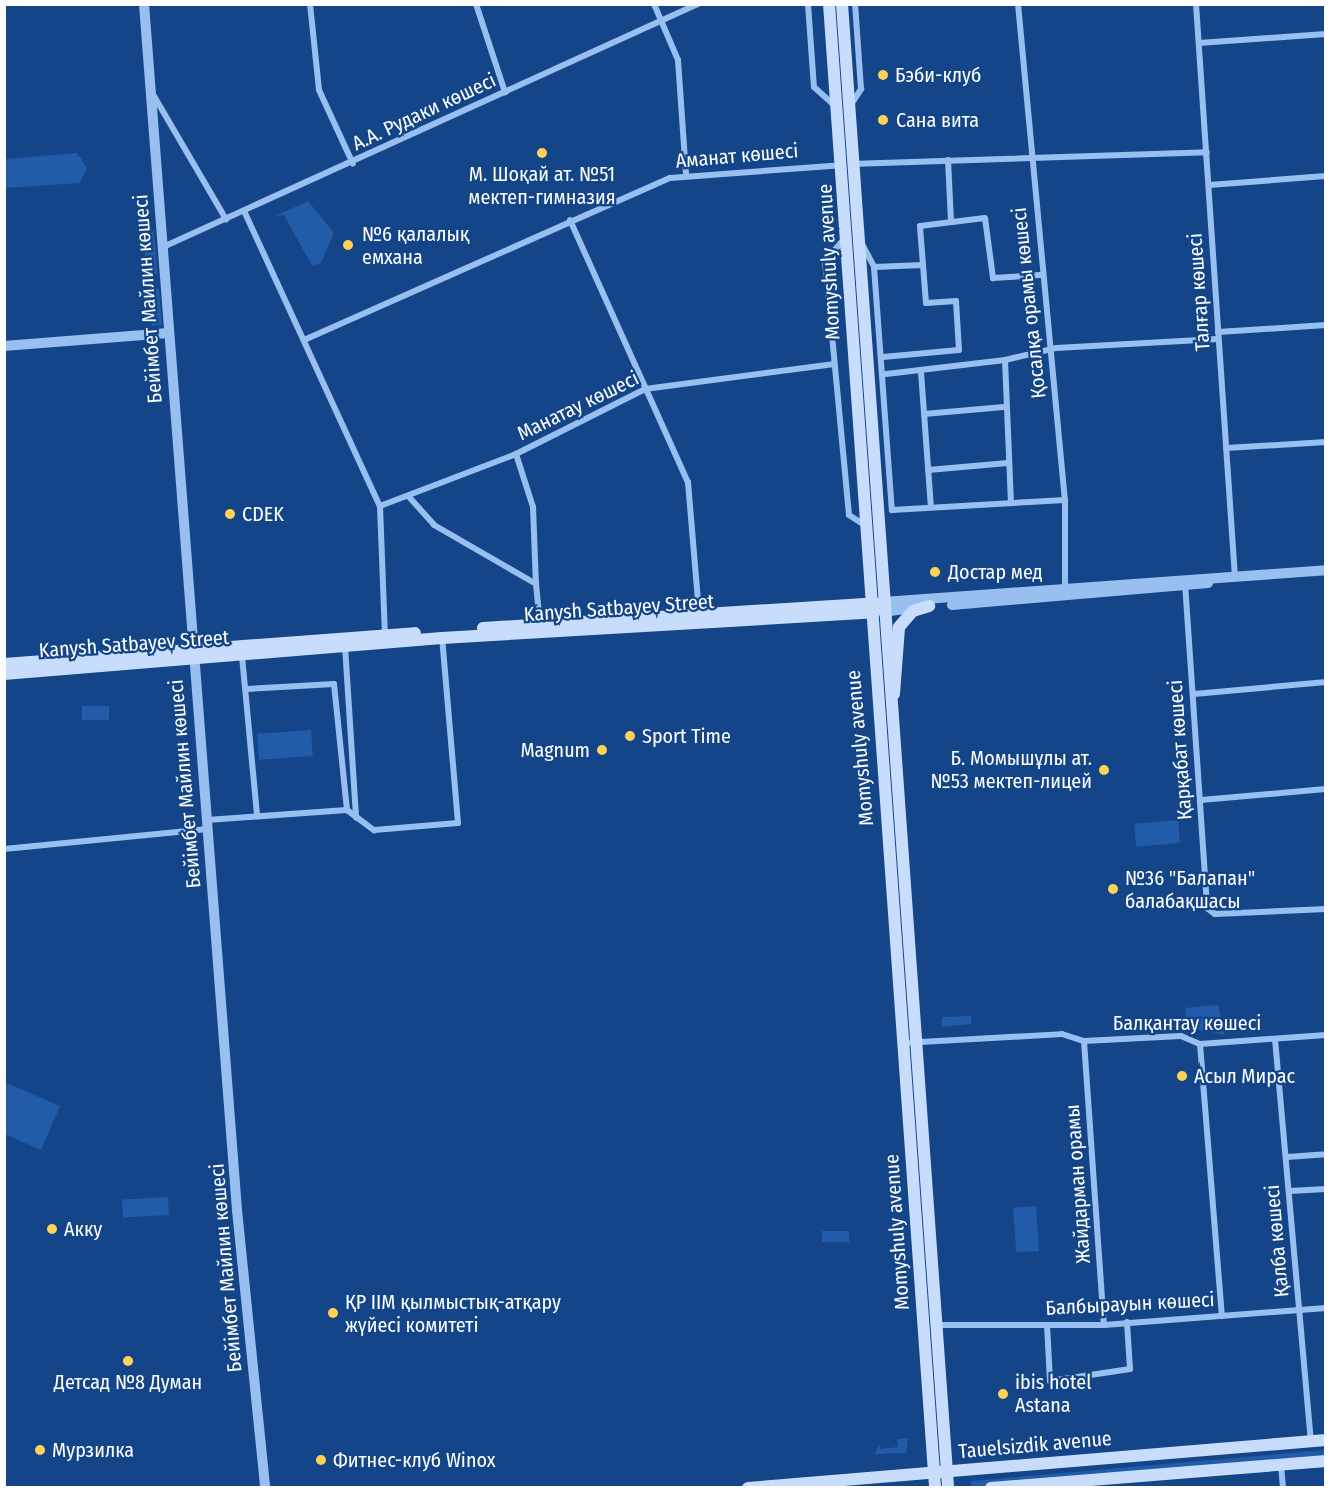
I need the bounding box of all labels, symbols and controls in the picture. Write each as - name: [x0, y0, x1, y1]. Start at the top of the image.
- place label: Бэби-клуб: [895, 63, 981, 87]
- street label: А.А. Рудаки көшесі: [348, 68, 500, 156]
- marker: Бэби-клуб: [876, 68, 890, 82]
- place label: Сана вита: [896, 108, 979, 132]
- marker: Сана вита: [874, 111, 892, 129]
- street label: Аманат көшесі: [675, 139, 799, 173]
- marker: М. Шоқай ат. №51 мектеп-гимназия: [535, 146, 549, 160]
- place label: М. Шоқай ат. №51 мектеп-гимназия: [468, 162, 616, 209]
- street label: Momyshuly avenue: [813, 183, 845, 341]
- street label: Бейімбет Майлин көшесі: [129, 194, 167, 404]
- street label: Қосалқа орамы көшесі: [1007, 206, 1051, 400]
- place label: №6 қалалық емхана: [362, 222, 469, 269]
- street label: Талғар көшесі: [1183, 232, 1215, 352]
- marker: №6 қалалық емхана: [339, 236, 357, 254]
- street label: Манатау көшесі: [513, 366, 643, 446]
- place label: CDEK: [242, 502, 284, 526]
- marker: CDEK: [223, 507, 237, 521]
- place label: Достар мед: [948, 560, 1043, 584]
- marker: Достар мед: [926, 563, 944, 581]
- street label: Kanysh Satbayev Street: [523, 589, 715, 627]
- street label: Kanysh Satbayev Street: [38, 625, 230, 663]
- street label: Momyshuly avenue: [841, 669, 879, 827]
- street label: Бейімбет Майлин көшесі: [164, 679, 206, 889]
- street label: Қарқабат көшесі: [1163, 679, 1197, 821]
- place label: Sport Time: [642, 724, 731, 748]
- marker: Sport Time: [623, 729, 637, 743]
- place label: Magnum: [520, 738, 590, 762]
- marker: Magnum: [595, 743, 609, 757]
- place label: Б. Момышұлы ат. №53 мектеп-лицей: [931, 746, 1092, 793]
- marker: Б. Момышұлы ат. №53 мектеп-лицей: [1097, 763, 1111, 777]
- place label: №36 "Балапан" балабақшасы: [1125, 866, 1255, 913]
- marker: №36 "Балапан" балабақшасы: [1106, 882, 1120, 896]
- street label: Балқантау көшесі: [1113, 1011, 1261, 1035]
- place label: Асыл Мирас: [1194, 1064, 1295, 1088]
- marker: Асыл Мирас: [1175, 1069, 1189, 1083]
- street label: Жайдарман орамы: [1060, 1104, 1096, 1264]
- street label: Momyshuly avenue: [880, 1153, 914, 1311]
- street label: Бейімбет Майлин көшесі: [205, 1163, 247, 1373]
- street label: Қалба көшесі: [1260, 1184, 1294, 1298]
- place label: Акку: [64, 1217, 102, 1241]
- marker: Акку: [45, 1222, 59, 1236]
- street label: Балбырауын көшесі: [1045, 1288, 1215, 1320]
- place label: ҚР ІІМ қылмыстық-атқару жүйесі комитеті: [345, 1290, 561, 1337]
- marker: ҚР ІІМ қылмыстық-атқару жүйесі комитеті: [326, 1306, 340, 1320]
- marker: Детсад №8 Думан: [121, 1354, 135, 1368]
- place label: Детсад №8 Думан: [54, 1370, 202, 1394]
- place label: ibis hotel Astana: [1015, 1370, 1091, 1417]
- marker: ibis hotel Astana: [996, 1387, 1010, 1401]
- street label: Tauelsizdik avenue: [957, 1426, 1113, 1464]
- place label: Мурзилка: [52, 1438, 134, 1462]
- marker: Мурзилка: [33, 1443, 47, 1457]
- place label: Фитнес-клуб Winox: [333, 1448, 496, 1472]
- marker: Фитнес-клуб Winox: [314, 1453, 328, 1467]

